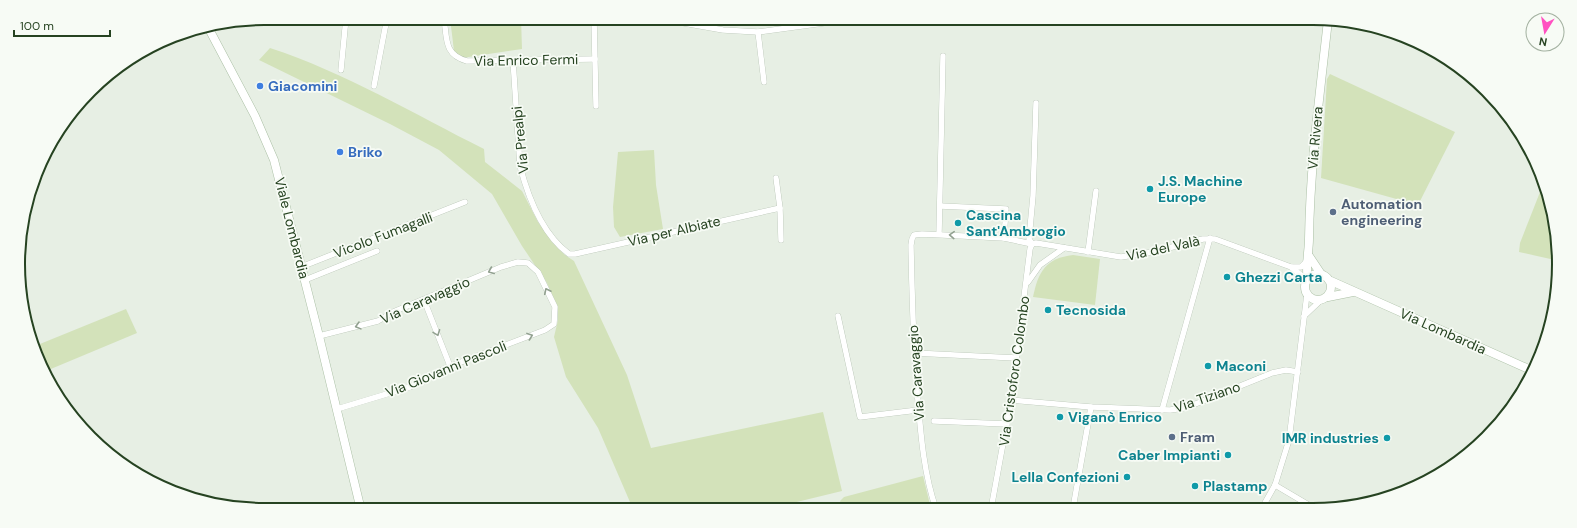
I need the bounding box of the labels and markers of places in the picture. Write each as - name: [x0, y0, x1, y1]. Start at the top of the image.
- place label: Giacomini: [268, 77, 338, 95]
- marker: Giacomini: [255, 81, 265, 91]
- place label: Briko: [348, 143, 383, 161]
- marker: Briko: [335, 147, 345, 157]
- place label: J.S. Machine Europe: [1158, 172, 1243, 206]
- marker: J.S. Machine Europe: [1145, 184, 1155, 194]
- place label: Automation engineering: [1341, 195, 1422, 229]
- place label: Cascina Sant'Ambrogio: [966, 206, 1066, 240]
- marker: Automation engineering: [1328, 207, 1338, 217]
- marker: Cascina Sant'Ambrogio: [953, 218, 963, 228]
- place label: Ghezzi Carta: [1235, 268, 1322, 286]
- marker: Ghezzi Carta: [1222, 272, 1232, 282]
- place label: Tecnosida: [1056, 301, 1126, 319]
- marker: Tecnosida: [1043, 305, 1053, 315]
- place label: Maconi: [1216, 357, 1266, 375]
- marker: Maconi: [1203, 361, 1213, 371]
- place label: Viganò Enrico: [1068, 408, 1162, 426]
- marker: Viganò Enrico: [1055, 412, 1065, 422]
- place label: Fram: [1180, 428, 1215, 446]
- place label: IMR industries: [1282, 429, 1379, 447]
- marker: Fram: [1167, 432, 1177, 442]
- marker: IMR industries: [1382, 433, 1392, 443]
- place label: Caber Impianti: [1118, 446, 1220, 464]
- marker: Caber Impianti: [1223, 450, 1233, 460]
- place label: Lella Confezioni: [1012, 468, 1119, 486]
- marker: Lella Confezioni: [1122, 472, 1132, 482]
- place label: Plastamp: [1203, 477, 1267, 495]
- marker: Plastamp: [1190, 481, 1200, 491]

